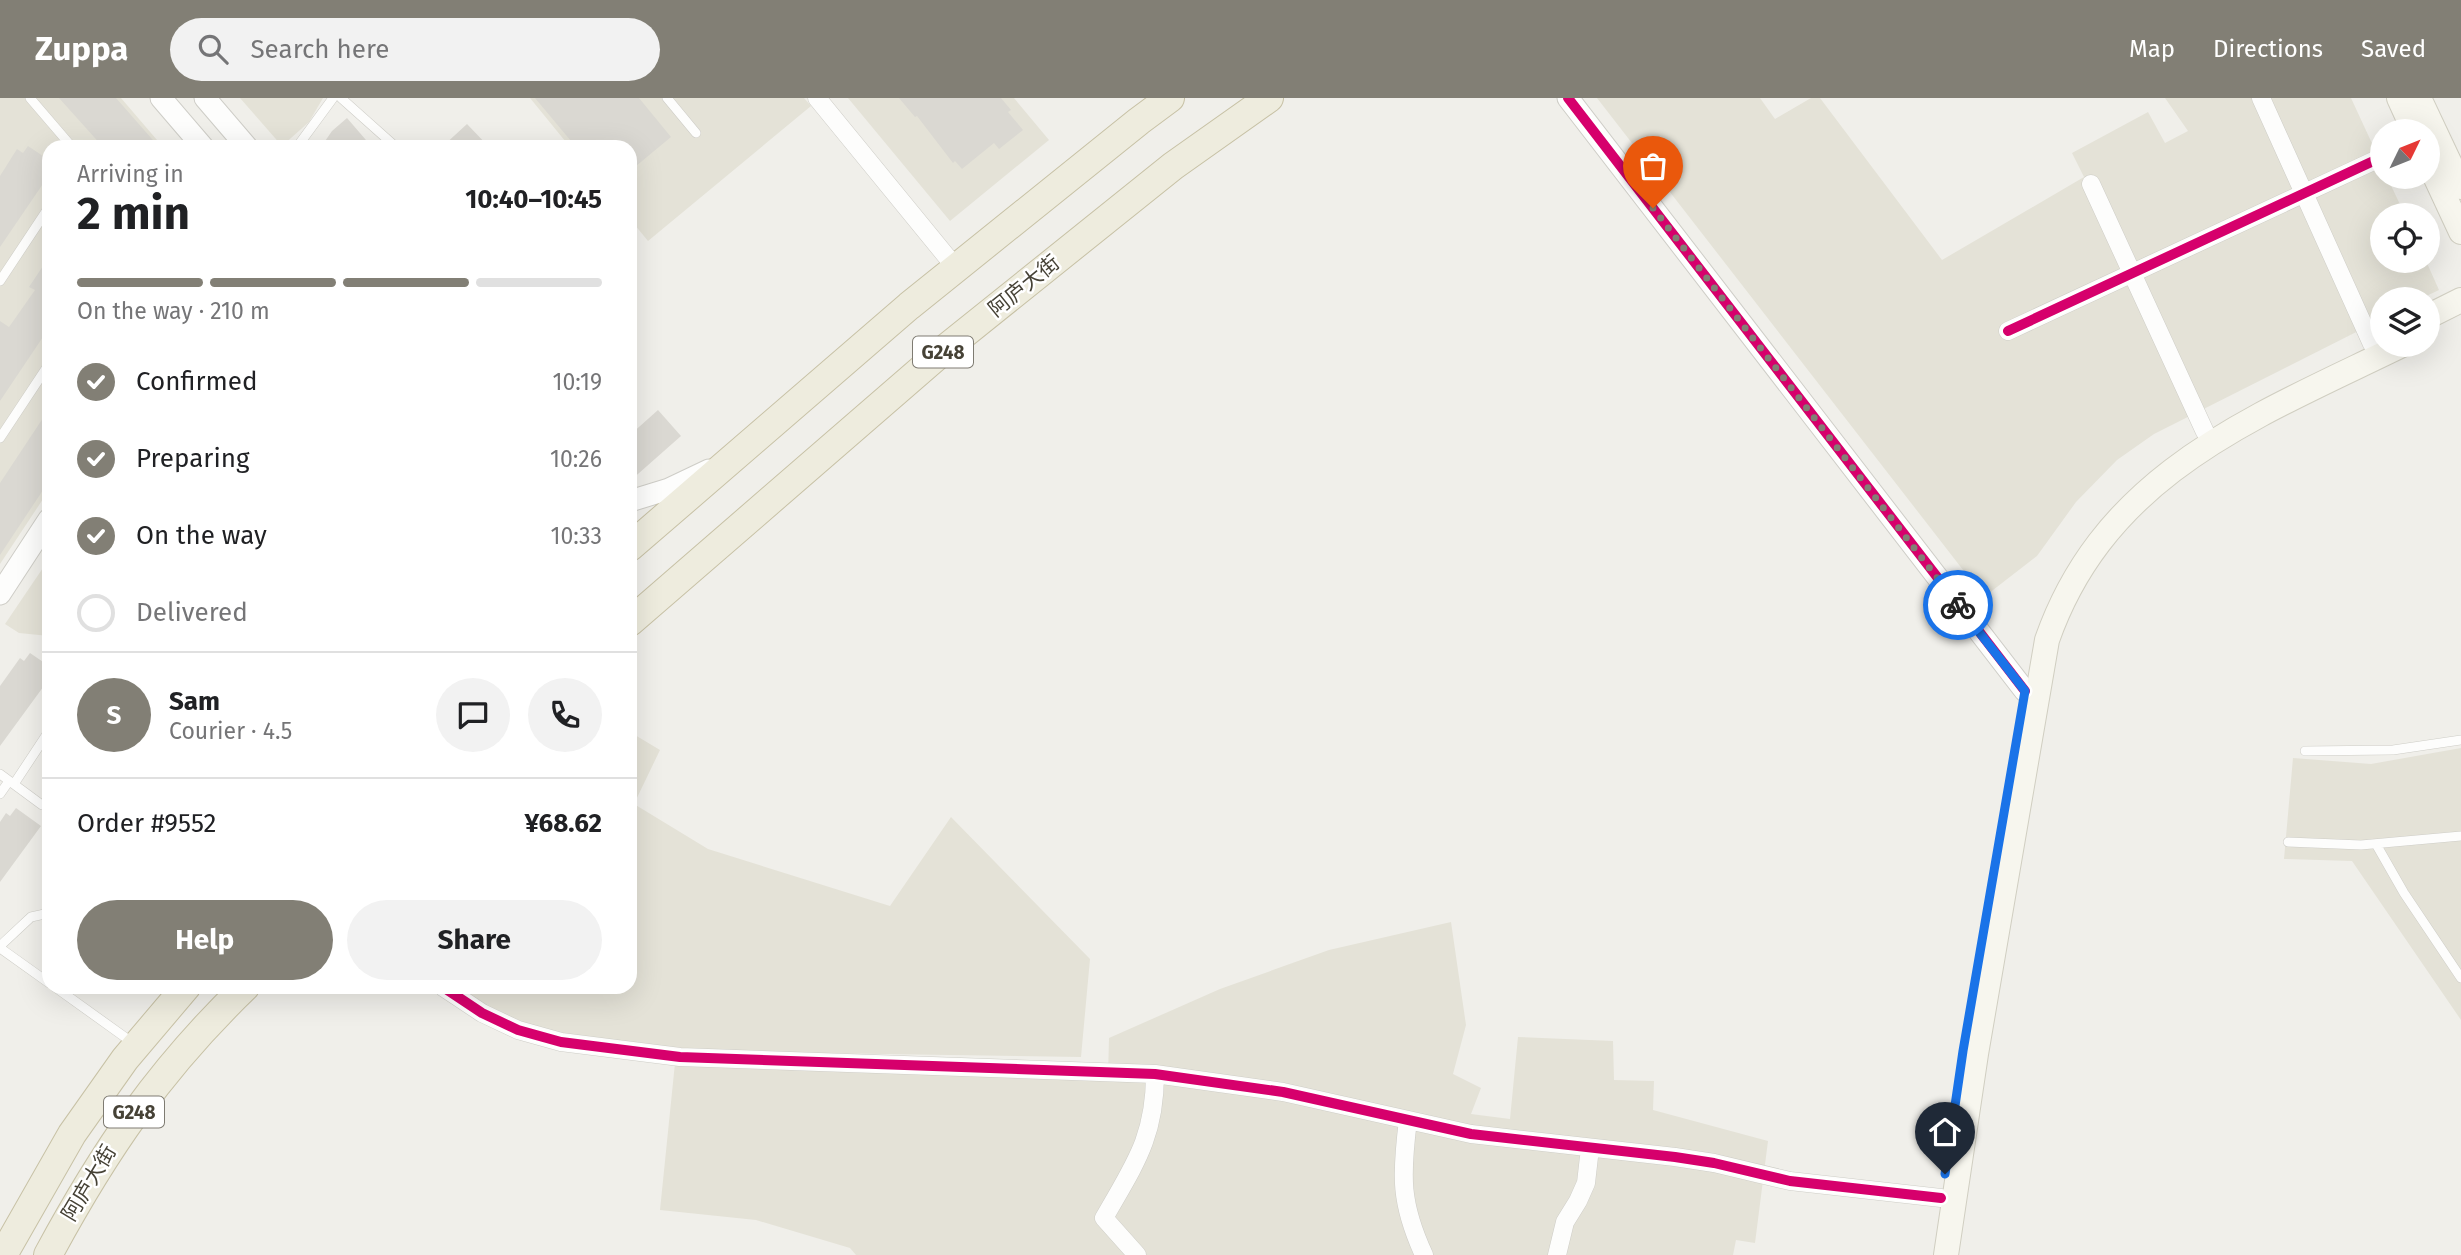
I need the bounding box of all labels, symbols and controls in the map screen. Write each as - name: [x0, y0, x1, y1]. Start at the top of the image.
- search box: [170, 18, 660, 81]
- text: Zuppa: [35, 29, 128, 69]
- icon: search: [194, 30, 232, 68]
- text: Search here: [250, 34, 389, 65]
- text: Map: [2129, 35, 2175, 63]
- text: Directions: [2213, 35, 2323, 63]
- text: Saved: [2361, 35, 2426, 63]
- north arrow: [2370, 119, 2440, 189]
- map controls: [2370, 119, 2440, 357]
- pin: [1623, 136, 1683, 208]
- icon: bag: [1634, 147, 1672, 185]
- text: Arriving in: [77, 160, 184, 188]
- text: 10:40–10:45: [465, 184, 602, 215]
- text: 2 min: [77, 186, 190, 241]
- button: locate: [2370, 203, 2440, 273]
- street label: 阿庐大街: [983, 249, 1065, 323]
- button: layers: [2370, 287, 2440, 357]
- text: On the way · 210 m: [77, 297, 270, 325]
- road number: G248: [913, 336, 973, 368]
- icon: check: [77, 363, 115, 401]
- text: Confirmed: [136, 366, 257, 397]
- text: 10:19: [553, 368, 602, 396]
- icon: check: [77, 440, 115, 478]
- text: Preparing: [136, 443, 249, 474]
- text: 10:26: [550, 445, 602, 473]
- icon: check: [77, 517, 115, 555]
- text: On the way: [136, 520, 267, 551]
- text: 10:33: [551, 522, 602, 550]
- courier: [1923, 570, 1993, 640]
- icon: bike: [1939, 586, 1977, 624]
- text: Delivered: [136, 597, 248, 628]
- button: chat: [436, 678, 510, 752]
- button: phone: [528, 678, 602, 752]
- text: Sam: [169, 686, 220, 717]
- text: S: [107, 700, 121, 731]
- text: Courier · 4.5: [169, 717, 292, 745]
- text: Order #9552: [77, 808, 217, 839]
- text: ¥68.62: [525, 808, 602, 839]
- button: Help: [77, 900, 333, 980]
- button: Share: [347, 900, 602, 980]
- road number: G248: [104, 1096, 164, 1128]
- pin: [1915, 1102, 1975, 1174]
- icon: home: [1926, 1113, 1964, 1151]
- street label: 阿庐大街: [56, 1140, 122, 1226]

